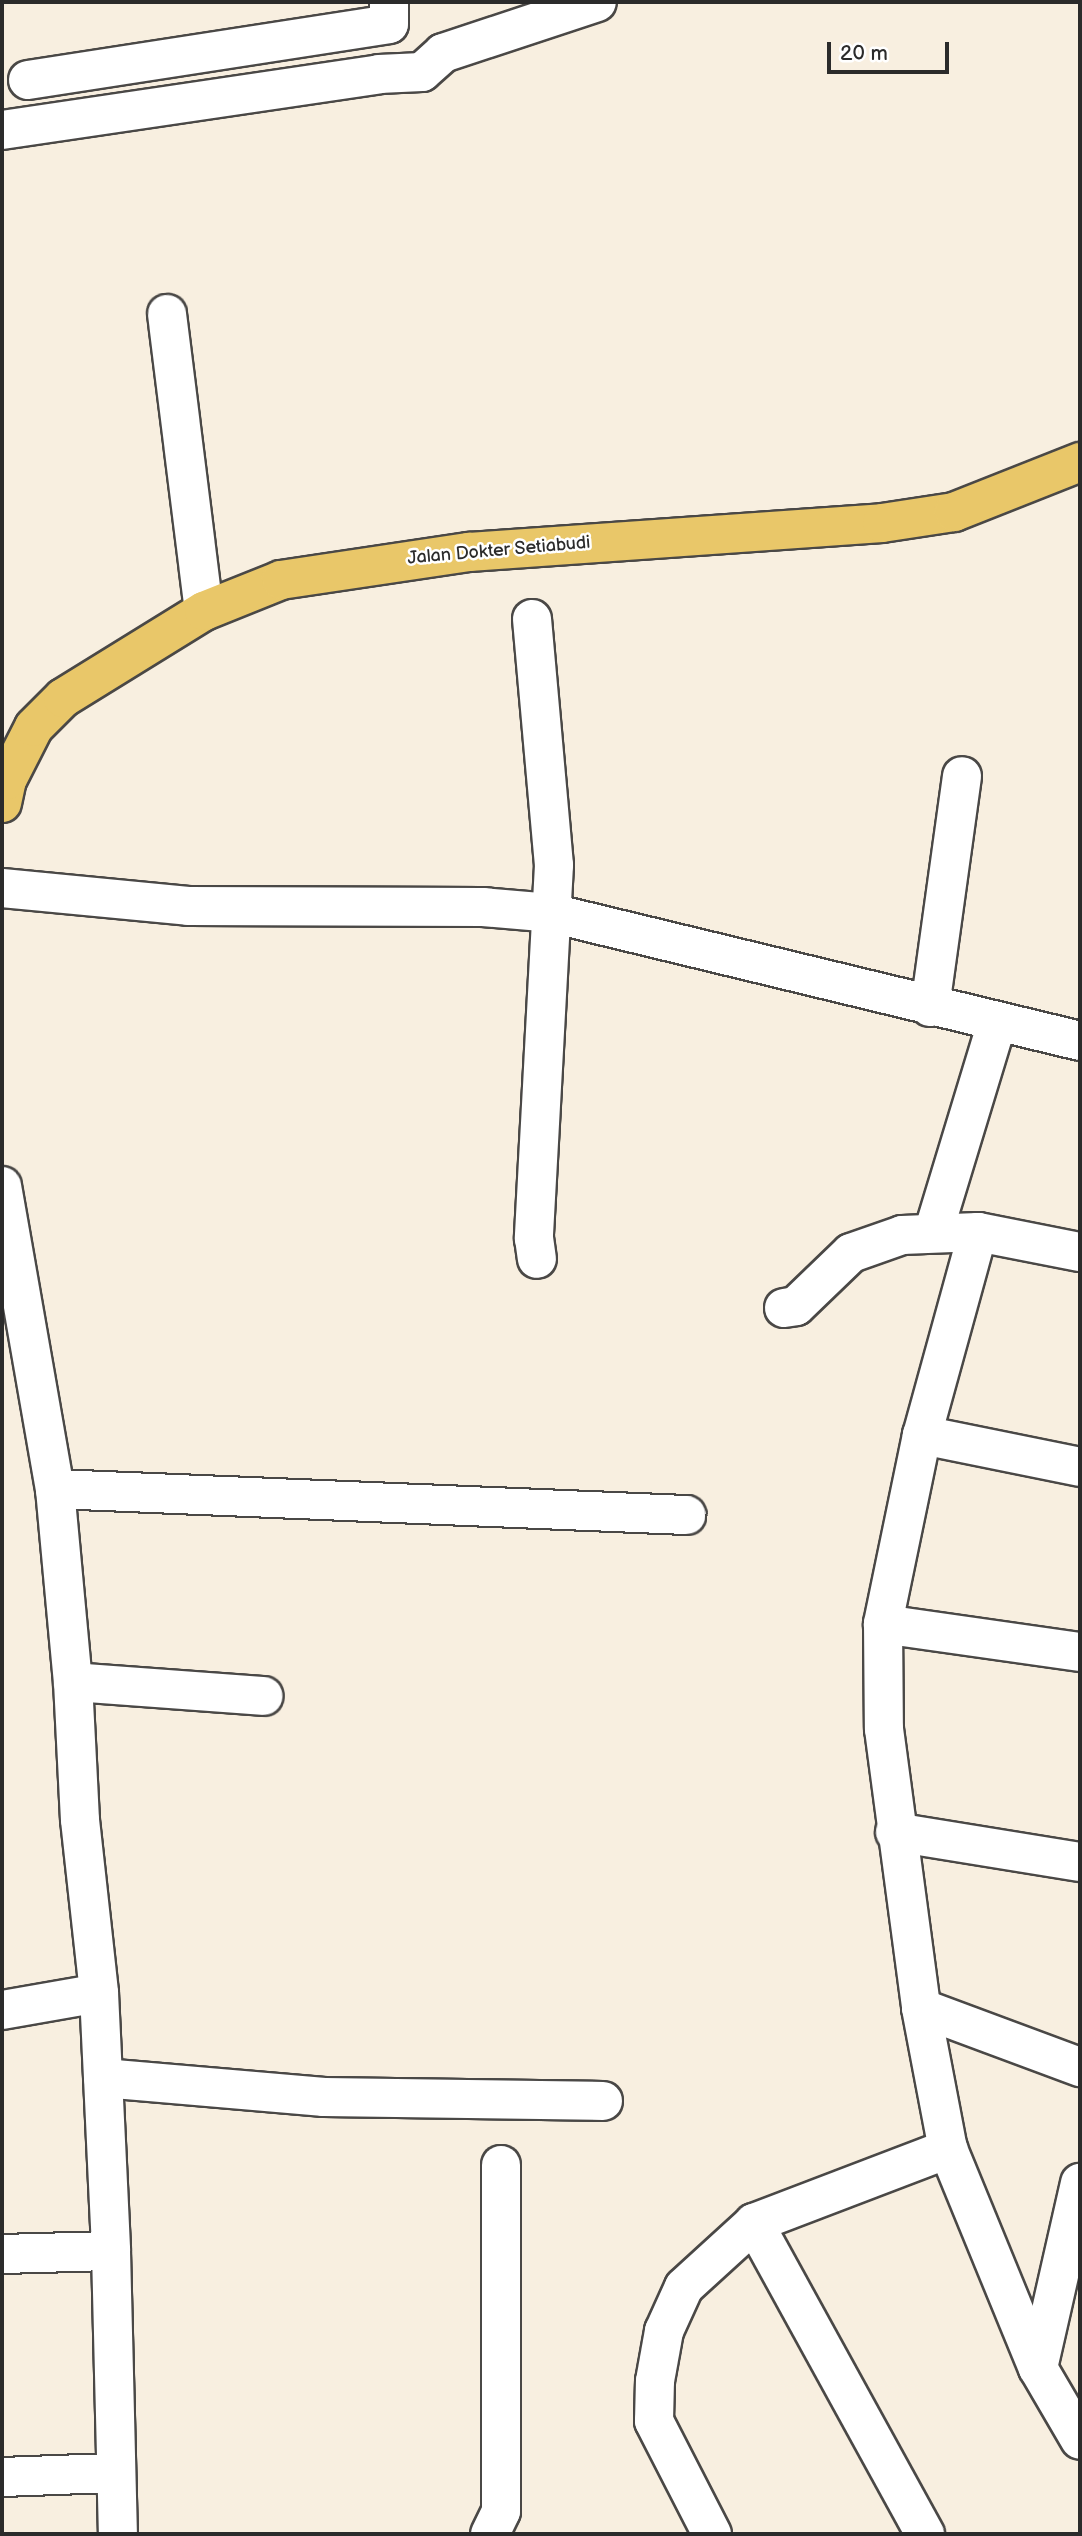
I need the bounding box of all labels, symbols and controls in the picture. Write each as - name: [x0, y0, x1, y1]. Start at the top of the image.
- scale bar: [830, 28, 953, 72]
- text: 20 m: [840, 41, 888, 66]
- street label: Jalan Dokter Setiabudi: [407, 532, 591, 570]

